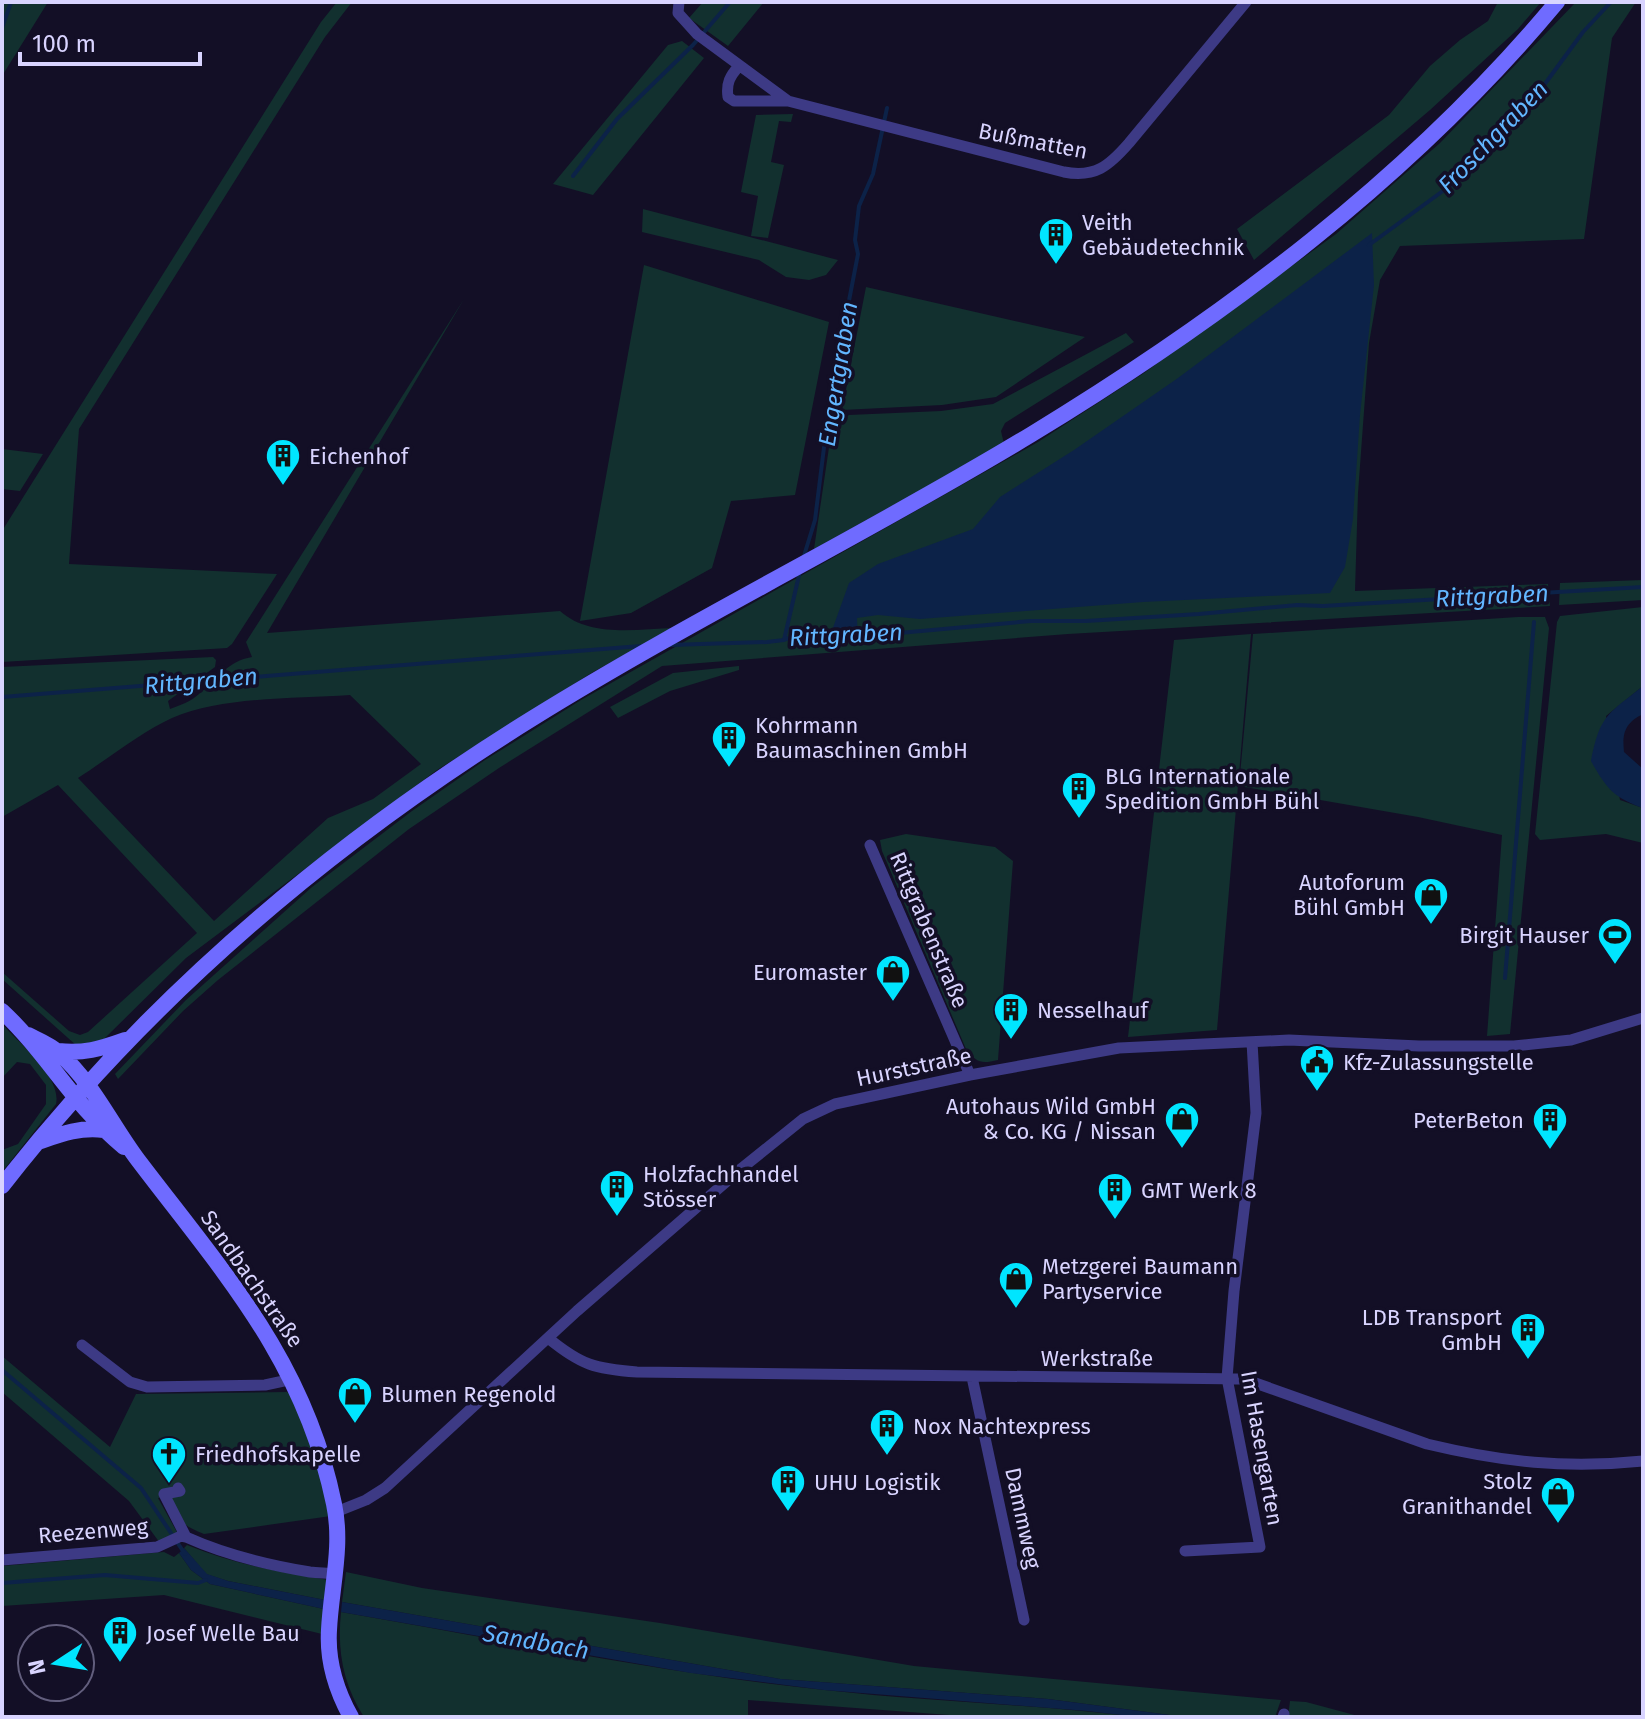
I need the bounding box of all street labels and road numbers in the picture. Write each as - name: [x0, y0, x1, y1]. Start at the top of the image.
- street label: Bußmatten: [976, 117, 1090, 165]
- street label: Rittgrabenstraße: [884, 848, 974, 1012]
- street label: Hurststraße: [854, 1042, 974, 1092]
- street label: Sandbachstraße: [195, 1205, 309, 1353]
- street label: Werkstraße: [1041, 1345, 1153, 1372]
- street label: Im Hasengarten: [1235, 1368, 1289, 1528]
- street label: Dammweg: [999, 1465, 1047, 1572]
- street label: Reezenweg: [37, 1513, 150, 1549]

